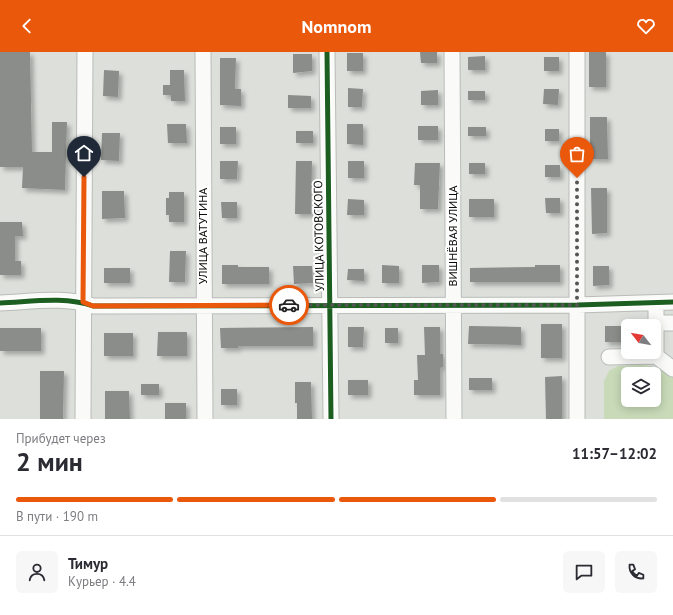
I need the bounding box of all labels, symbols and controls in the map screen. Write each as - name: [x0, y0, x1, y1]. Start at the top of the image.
- icon: back: [16, 15, 38, 37]
- text: Nomnom: [302, 15, 371, 38]
- icon: heart: [635, 15, 657, 37]
- pin: [67, 136, 101, 177]
- pin: [560, 137, 594, 178]
- icon: home: [73, 142, 95, 164]
- icon: bag: [566, 143, 588, 165]
- street label: УЛИЦА КОТОВСКОГО: [310, 180, 327, 292]
- street label: ВИШНЁВАЯ УЛИЦА: [445, 185, 460, 287]
- street label: УЛИЦА ВАТУТИНА: [195, 188, 210, 284]
- courier: [269, 285, 309, 325]
- icon: car: [278, 294, 300, 316]
- north arrow: [621, 319, 661, 359]
- map controls: [621, 319, 661, 407]
- button: layers: [621, 367, 661, 407]
- text: Прибудет через: [16, 430, 106, 447]
- text: 11:57–12:02: [572, 444, 657, 463]
- text: 2 мин: [16, 445, 83, 478]
- text: В пути · 190 m: [16, 508, 98, 525]
- button: person: [16, 551, 58, 593]
- button: chat: [563, 551, 605, 593]
- button: phone: [615, 551, 657, 593]
- text: Тимур: [68, 554, 108, 573]
- text: Курьер · 4.4: [68, 573, 136, 590]

